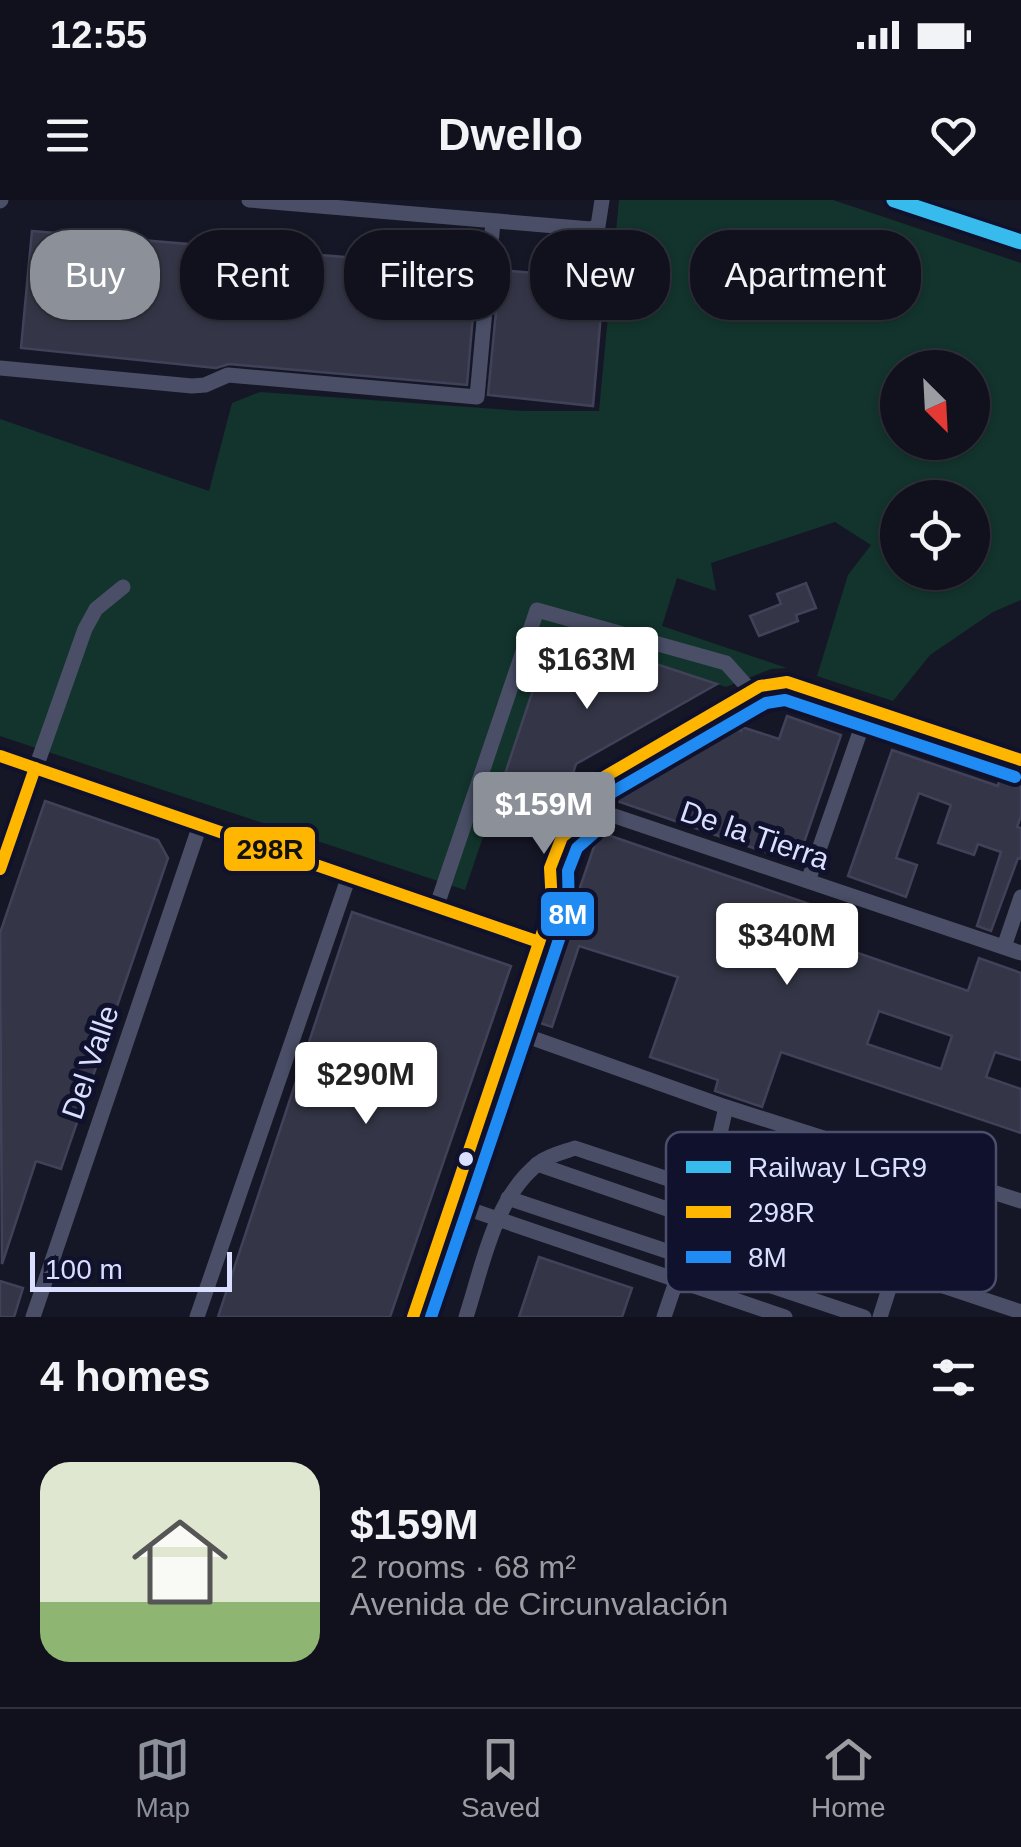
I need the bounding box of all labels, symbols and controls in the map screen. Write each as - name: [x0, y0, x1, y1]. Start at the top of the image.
- text: 12:55: [50, 14, 147, 56]
- icon: menu: [40, 108, 95, 163]
- icon: heart: [926, 108, 981, 163]
- text: Dwello: [438, 109, 583, 160]
- chip: Buy: [30, 230, 160, 320]
- chip: Rent: [180, 230, 324, 320]
- chip: Filters: [344, 230, 510, 320]
- chip: New: [530, 230, 670, 320]
- chip: Apartment: [690, 230, 921, 320]
- north arrow: [880, 350, 990, 460]
- map controls: [880, 350, 990, 590]
- button: locate: [880, 480, 990, 590]
- pin: $163M: [517, 627, 657, 712]
- text: $163M: [538, 641, 636, 677]
- pin: $159M: [474, 772, 614, 857]
- text: $159M: [495, 786, 593, 822]
- street label: De la Tierra: [676, 794, 834, 876]
- line badge: 298R: [222, 825, 317, 873]
- text: 298R: [237, 834, 303, 865]
- line badge: 8M: [539, 890, 596, 938]
- text: 8M: [549, 899, 587, 930]
- pin: $340M: [717, 903, 857, 988]
- text: $340M: [738, 917, 836, 953]
- street label: Del Valle: [55, 1001, 125, 1123]
- pin: $290M: [296, 1042, 436, 1127]
- text: $290M: [317, 1056, 415, 1092]
- legend: [666, 1132, 996, 1292]
- unlabelled marker: [456, 1149, 476, 1169]
- text: Railway LGR9: [748, 1152, 927, 1183]
- text: 298R: [748, 1197, 815, 1228]
- text: 8M: [748, 1242, 787, 1273]
- scale bar: [30, 1247, 232, 1292]
- text: 100 m: [45, 1254, 123, 1285]
- icon: filters: [926, 1350, 981, 1405]
- text: 4 homes: [40, 1353, 210, 1400]
- text: $159M: [350, 1501, 478, 1548]
- icon: home: [120, 1502, 240, 1622]
- text: 2 rooms · 68 m²: [350, 1549, 576, 1585]
- text: Avenida de Circunvalación: [350, 1586, 728, 1622]
- tab: Map: [135, 1732, 190, 1824]
- tab: Saved: [461, 1732, 540, 1824]
- tab: Home: [811, 1732, 886, 1824]

